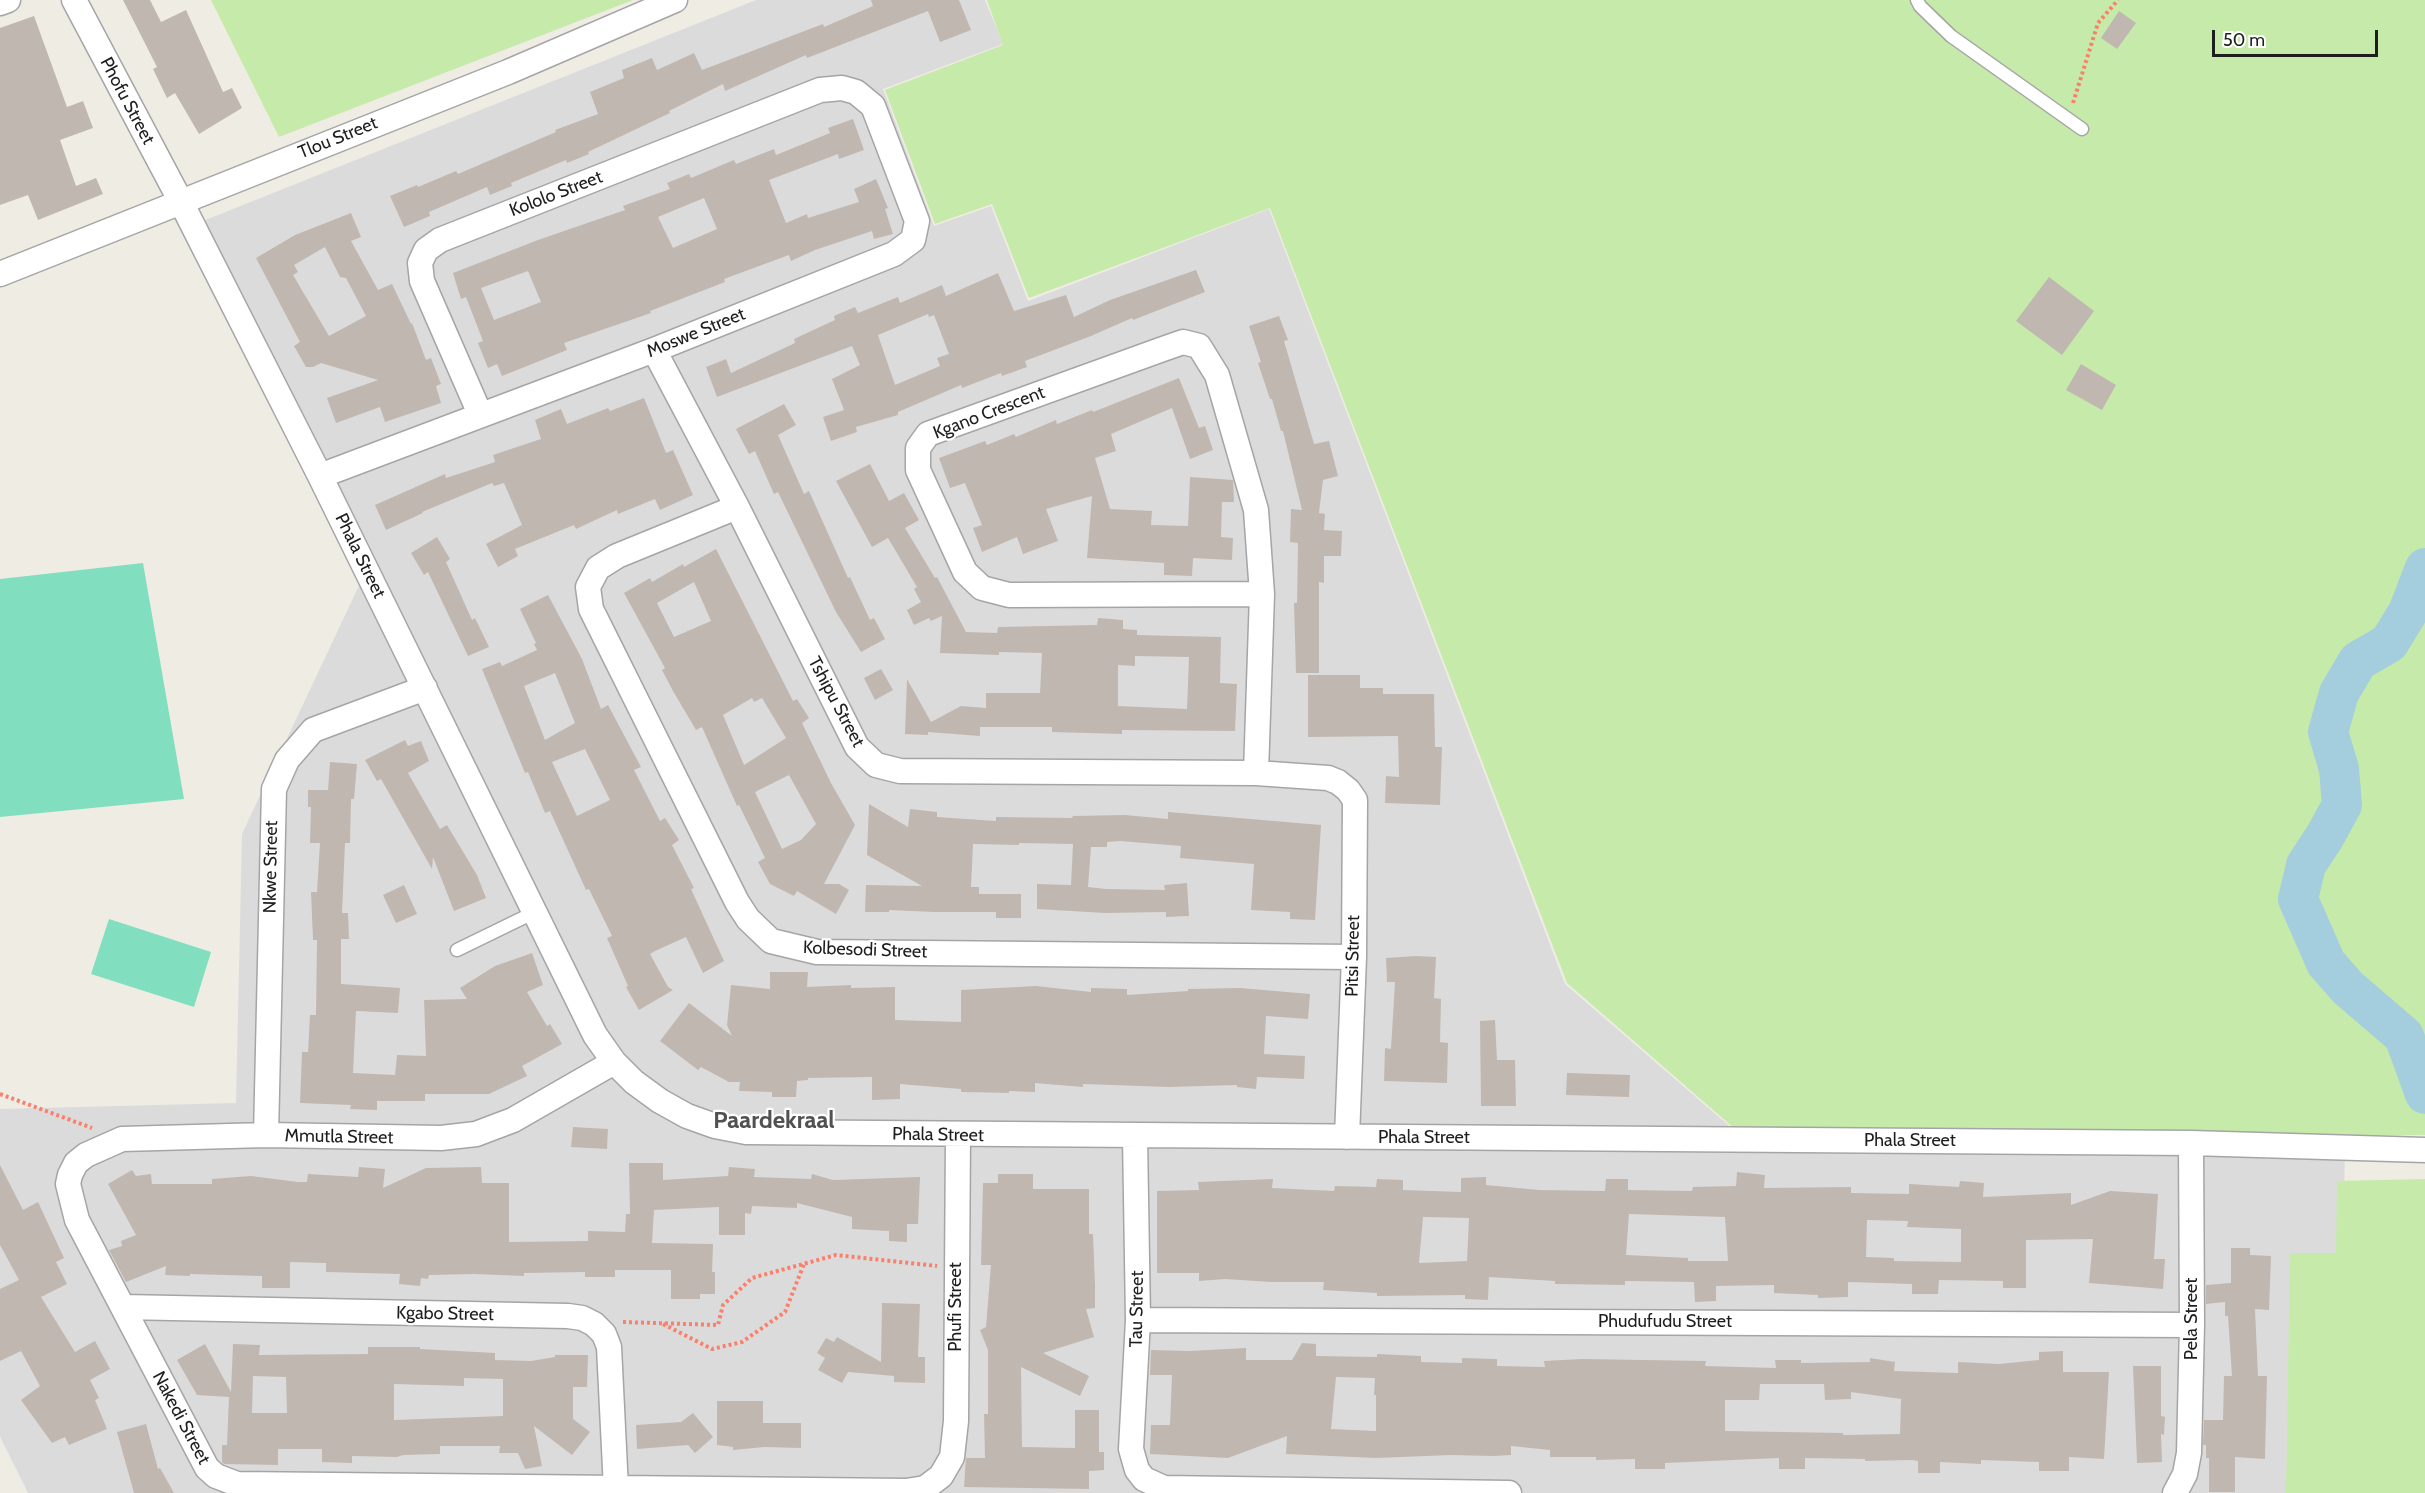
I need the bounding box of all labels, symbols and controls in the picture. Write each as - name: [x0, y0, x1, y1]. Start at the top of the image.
- scale bar: [2215, 18, 2382, 56]
- text: 50 m: [2223, 29, 2265, 51]
- street label: Phofu Street: [95, 54, 159, 148]
- street label: Tlou Street: [295, 112, 381, 164]
- street label: Kololo Street: [506, 166, 606, 222]
- street label: Moswe Street: [644, 303, 748, 363]
- street label: Kgano Crescent: [930, 382, 1048, 444]
- street label: Phala Street: [330, 510, 390, 602]
- street label: Tshipu Street: [803, 653, 869, 751]
- street label: Nkwe Street: [259, 820, 283, 914]
- street label: Pitsi Street: [1341, 915, 1365, 997]
- street label: Kolbesodi Street: [802, 937, 928, 963]
- district label: Paardekraal: [713, 1107, 835, 1135]
- street label: Phala Street: [892, 1123, 984, 1147]
- street label: Mmutla Street: [284, 1125, 394, 1149]
- street label: Phala Street: [1378, 1127, 1470, 1149]
- street label: Phala Street: [1864, 1130, 1956, 1152]
- street label: Phufi Street: [945, 1262, 967, 1352]
- street label: Tau Street: [1126, 1270, 1148, 1348]
- street label: Pela Street: [2181, 1278, 2203, 1360]
- street label: Kgabo Street: [396, 1302, 494, 1326]
- street label: Phudufudu Street: [1598, 1311, 1732, 1333]
- street label: Nakedi Street: [147, 1368, 215, 1468]

